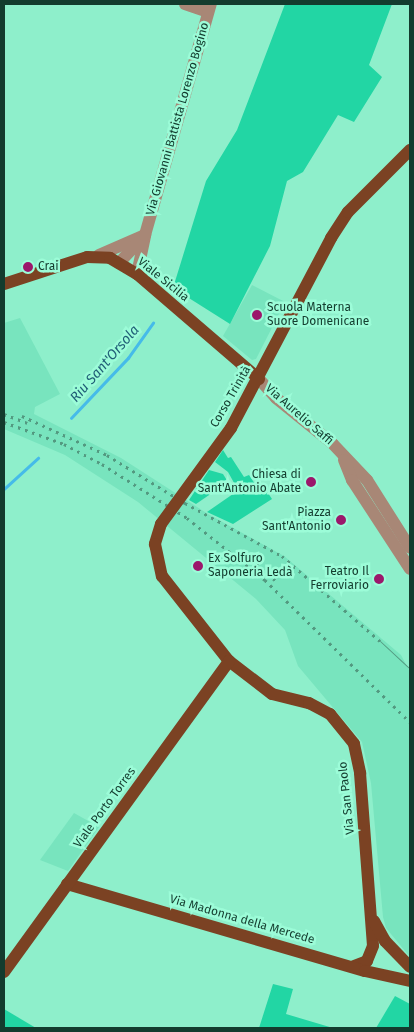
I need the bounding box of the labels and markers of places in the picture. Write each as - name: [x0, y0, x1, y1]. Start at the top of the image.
- place label: Crai: [38, 260, 59, 274]
- marker: Crai: [22, 261, 34, 273]
- place label: Scuola Materna Suore Domenicane: [267, 301, 369, 329]
- marker: Scuola Materna Suore Domenicane: [251, 309, 263, 321]
- place label: Chiesa di Sant'Antonio Abate: [198, 468, 301, 496]
- marker: Chiesa di Sant'Antonio Abate: [305, 476, 317, 488]
- place label: Piazza Sant'Antonio: [262, 506, 331, 534]
- marker: Piazza Sant'Antonio: [335, 514, 347, 526]
- place label: Ex Solfuro Saponeria Ledà: [208, 552, 292, 580]
- marker: Ex Solfuro Saponeria Ledà: [192, 560, 204, 572]
- place label: Teatro Il Ferroviario: [310, 565, 369, 593]
- marker: Teatro Il Ferroviario: [373, 573, 385, 585]

